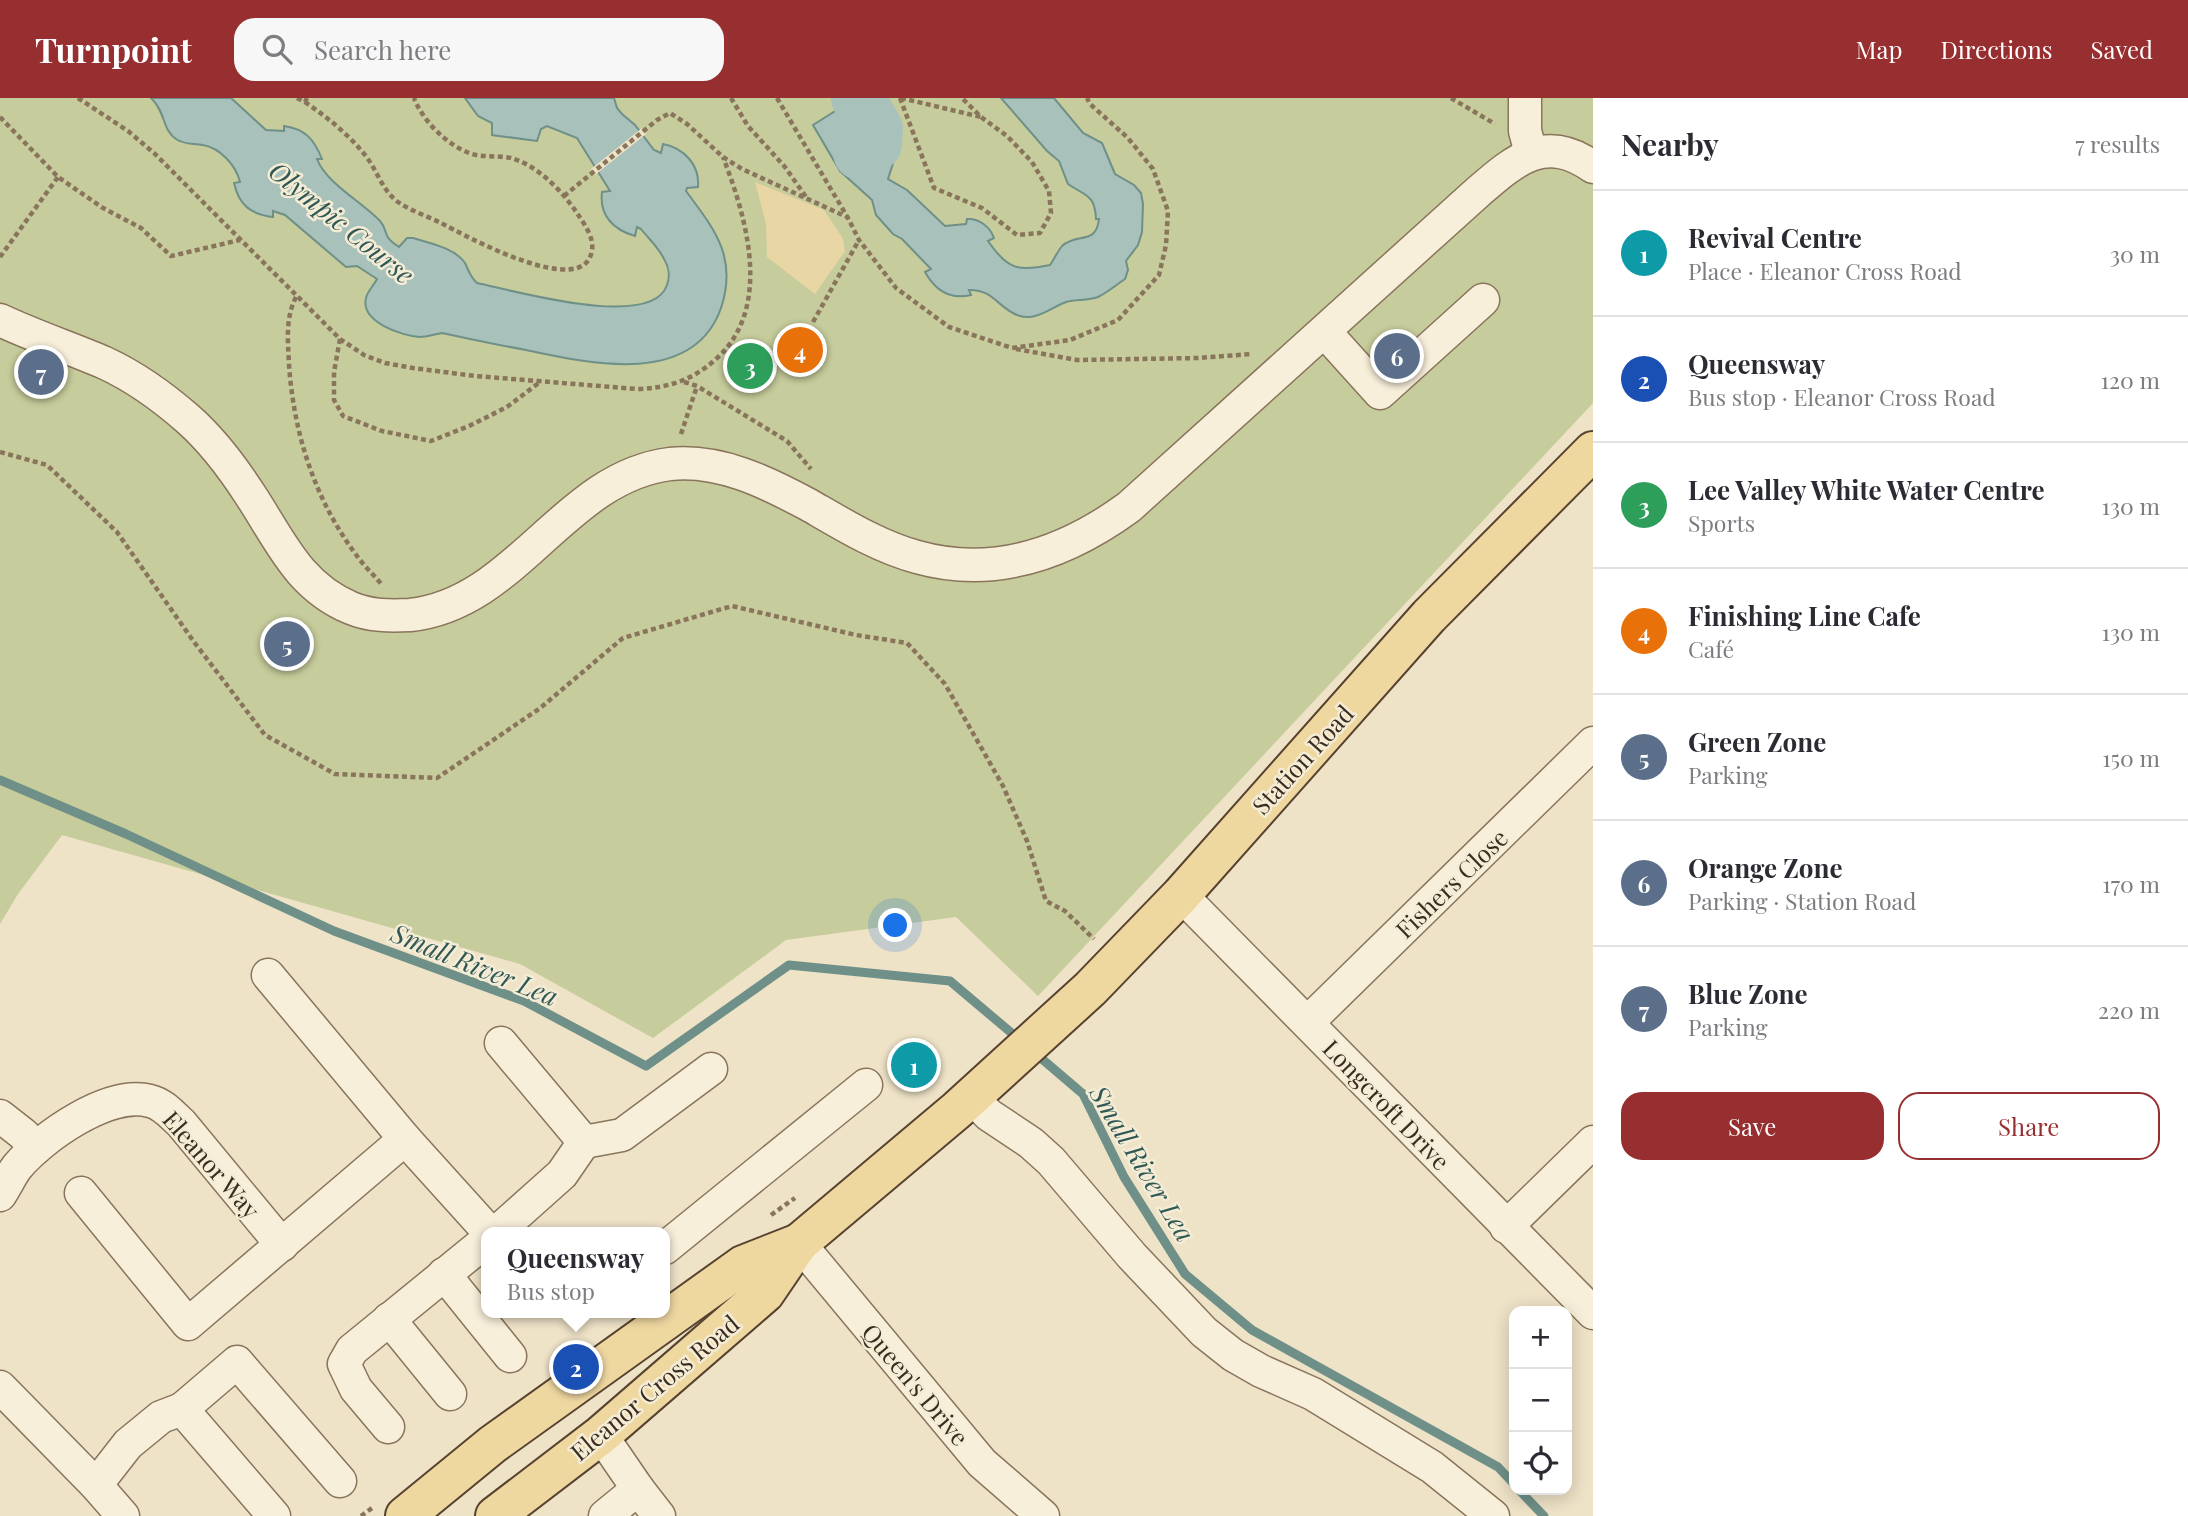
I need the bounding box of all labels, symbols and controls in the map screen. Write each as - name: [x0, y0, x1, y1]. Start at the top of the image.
- search box: [234, 18, 724, 81]
- text: Turnpoint: [35, 27, 192, 71]
- icon: search: [258, 30, 296, 68]
- text: Search here: [314, 32, 451, 67]
- text: Map: [1856, 33, 1902, 65]
- text: Directions: [1940, 33, 2053, 65]
- text: Saved: [2091, 33, 2153, 65]
- text: Nearby: [1621, 124, 1719, 164]
- text: 7 results: [2075, 128, 2160, 159]
- water label: Olympic Course: [262, 153, 422, 291]
- text: Revival Centre: [1688, 220, 1862, 255]
- text: 1: [1640, 238, 1648, 269]
- text: 30 m: [2110, 238, 2160, 269]
- text: Place · Eleanor Cross Road: [1688, 255, 1962, 286]
- pin: 4: [777, 324, 823, 376]
- pin: 6: [1374, 330, 1420, 382]
- pin: 3: [727, 340, 773, 392]
- pin: 7: [18, 346, 64, 398]
- text: Queensway: [1688, 346, 1825, 381]
- text: 2: [1638, 364, 1650, 395]
- text: 120 m: [2101, 364, 2160, 395]
- text: Bus stop · Eleanor Cross Road: [1688, 381, 1996, 412]
- text: Lee Valley White Water Centre: [1688, 472, 2045, 507]
- text: 3: [1638, 490, 1650, 521]
- text: 130 m: [2102, 490, 2160, 521]
- text: Sports: [1688, 507, 1755, 538]
- text: Finishing Line Cafe: [1688, 598, 1921, 633]
- text: 4: [1638, 616, 1650, 647]
- text: 130 m: [2102, 616, 2160, 647]
- pin: 5: [264, 618, 310, 670]
- text: Café: [1688, 633, 1734, 664]
- street label: Station Road: [1244, 697, 1360, 821]
- text: Green Zone: [1688, 724, 1826, 759]
- text: 5: [1639, 742, 1649, 773]
- text: 150 m: [2102, 742, 2160, 773]
- text: Parking: [1688, 759, 1768, 790]
- street label: Fishers Close: [1388, 821, 1514, 945]
- text: Orange Zone: [1688, 850, 1843, 885]
- text: 6: [1638, 868, 1650, 899]
- text: 170 m: [2102, 868, 2160, 899]
- text: Parking · Station Road: [1688, 885, 1916, 916]
- your location: [878, 908, 912, 942]
- water label: Small River Lea: [386, 914, 564, 1013]
- text: Blue Zone: [1688, 976, 1808, 1011]
- text: 7: [1639, 994, 1649, 1025]
- text: 220 m: [2098, 994, 2160, 1025]
- text: Parking: [1688, 1011, 1768, 1042]
- street label: Longcroft Drive: [1317, 1032, 1457, 1176]
- pin: 1: [891, 1039, 937, 1091]
- water label: Small River Lea: [1082, 1077, 1204, 1248]
- button: Save: [1621, 1092, 1884, 1160]
- button: Share: [1898, 1092, 2160, 1160]
- street label: Eleanor Way: [156, 1103, 268, 1225]
- popup: [481, 1227, 670, 1318]
- text: Queensway: [507, 1240, 644, 1275]
- text: Bus stop: [507, 1275, 595, 1306]
- map controls: [1509, 1306, 1572, 1495]
- button: +: [1509, 1306, 1572, 1369]
- street label: Eleanor Cross Road: [563, 1307, 745, 1467]
- street label: Queen's Drive: [856, 1316, 976, 1452]
- pin: 2: [553, 1341, 599, 1393]
- button: −: [1509, 1369, 1572, 1432]
- button: locate: [1509, 1432, 1572, 1495]

